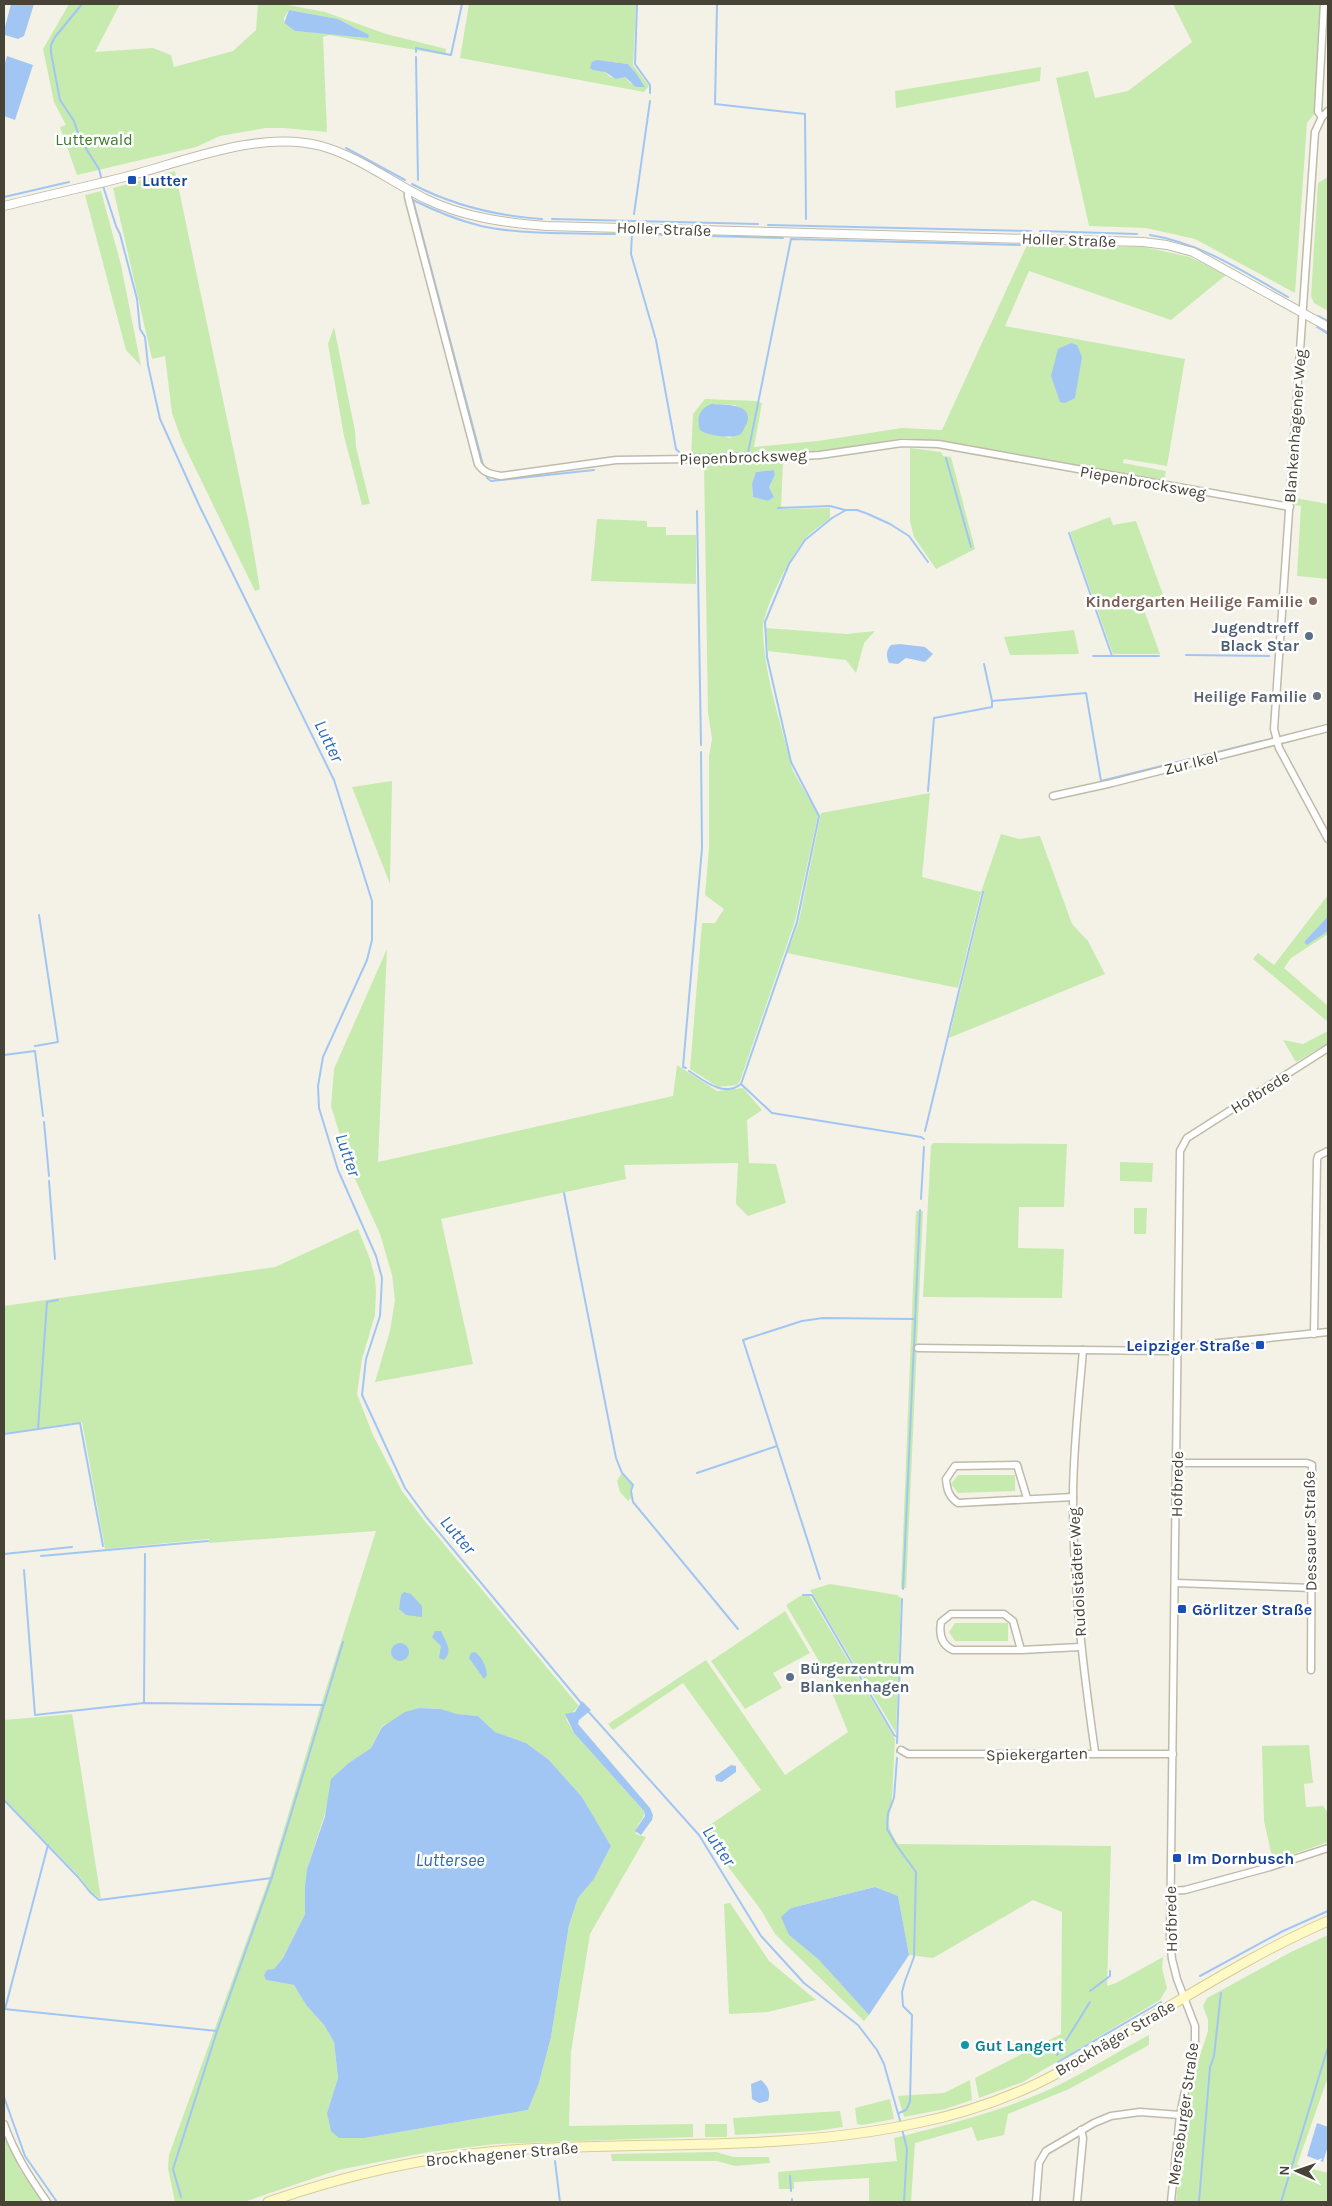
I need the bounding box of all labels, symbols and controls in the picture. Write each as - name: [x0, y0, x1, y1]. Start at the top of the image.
- park label: Lutterwald: [55, 130, 133, 149]
- place label: Lutter: [142, 171, 188, 190]
- marker: Lutter: [126, 174, 138, 186]
- street label: Holler Straße: [616, 218, 712, 240]
- street label: Holler Straße: [1021, 229, 1117, 251]
- street label: Blankenhagener Weg: [1280, 349, 1310, 503]
- street label: Piepenbrocksweg: [679, 445, 807, 469]
- street label: Piepenbrocksweg: [1079, 462, 1207, 502]
- place label: Kindergarten Heilige Familie: [1085, 592, 1303, 611]
- marker: Kindergarten Heilige Familie: [1307, 595, 1319, 607]
- place label: Jugendtreff Black Star: [1211, 618, 1300, 655]
- marker: Jugendtreff Black Star: [1303, 630, 1315, 642]
- place label: Heilige Familie: [1193, 687, 1307, 706]
- marker: Heilige Familie: [1311, 690, 1323, 702]
- water label: Lutter: [309, 716, 349, 766]
- street label: Zur Ikel: [1162, 747, 1220, 779]
- street label: Hofbrede: [1227, 1066, 1293, 1118]
- water label: Lutter: [330, 1131, 366, 1180]
- place label: Leipziger Straße: [1126, 1336, 1250, 1355]
- marker: Leipziger Straße: [1254, 1339, 1266, 1351]
- street label: Hofbrede: [1167, 1451, 1187, 1517]
- street label: Dessauer Straße: [1299, 1471, 1321, 1591]
- street label: Rudolstädter Weg: [1064, 1507, 1090, 1637]
- water label: Lutter: [435, 1511, 481, 1560]
- place label: Görlitzer Straße: [1192, 1600, 1312, 1619]
- marker: Görlitzer Straße: [1176, 1603, 1188, 1615]
- place label: Bürgerzentrum Blankenhagen: [800, 1659, 915, 1696]
- marker: Bürgerzentrum Blankenhagen: [784, 1671, 796, 1683]
- street label: Spiekergarten: [986, 1744, 1088, 1764]
- water label: Lutter: [698, 1822, 741, 1871]
- water label: Luttersee: [415, 1849, 485, 1871]
- place label: Im Dornbusch: [1187, 1849, 1294, 1868]
- marker: Im Dornbusch: [1171, 1852, 1183, 1864]
- street label: Hofbrede: [1161, 1886, 1181, 1952]
- street label: Brockhäger Straße: [1052, 1996, 1178, 2080]
- place label: Gut Langert: [975, 2036, 1064, 2055]
- marker: Gut Langert: [959, 2039, 971, 2051]
- street label: Merseburger Straße: [1164, 2041, 1202, 2187]
- street label: Brockhagener Straße: [425, 2138, 579, 2170]
- north arrow: [1272, 2146, 1322, 2196]
- text: N: [1276, 2165, 1293, 2176]

